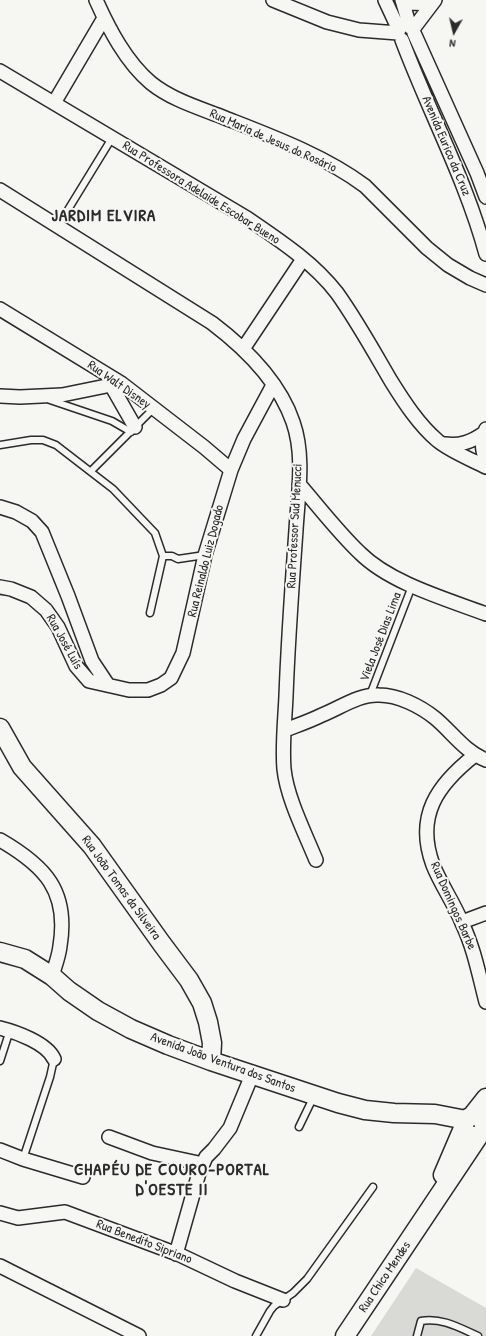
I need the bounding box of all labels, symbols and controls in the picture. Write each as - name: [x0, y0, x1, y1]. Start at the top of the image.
- north arrow: [434, 12, 474, 52]
- text: N: [448, 37, 456, 51]
- street label: Avenida Eurico da Cruz: [418, 94, 474, 198]
- street label: Rua Maria de Jesus do Rosário: [207, 106, 339, 176]
- street label: Rua Professora Adelaide Escobar Bueno: [119, 138, 283, 248]
- district label: JARDIM ELVIRA: [52, 206, 156, 226]
- street label: Rua Walt Disney: [84, 357, 154, 413]
- street label: Rua Professor Sud Menucci: [284, 463, 306, 589]
- street label: Rua Reinaldo Luiz Dogado: [185, 503, 227, 619]
- street label: Viela José Dias Lima: [357, 590, 405, 684]
- street label: Rua José Luís: [43, 612, 85, 672]
- street label: Rua João Tomas da Silveira: [78, 833, 164, 943]
- street label: Rua Domingos Barbe: [427, 860, 479, 952]
- street label: Avenida João Ventura dos Santos: [148, 1029, 298, 1097]
- district label: CHAPÉU DE COURO-PORTAL D'OESTE II: [74, 1160, 270, 1200]
- street label: Rua Benedito Sipriano: [94, 1217, 194, 1267]
- street label: Rua Chico Mendes: [356, 1239, 414, 1315]

